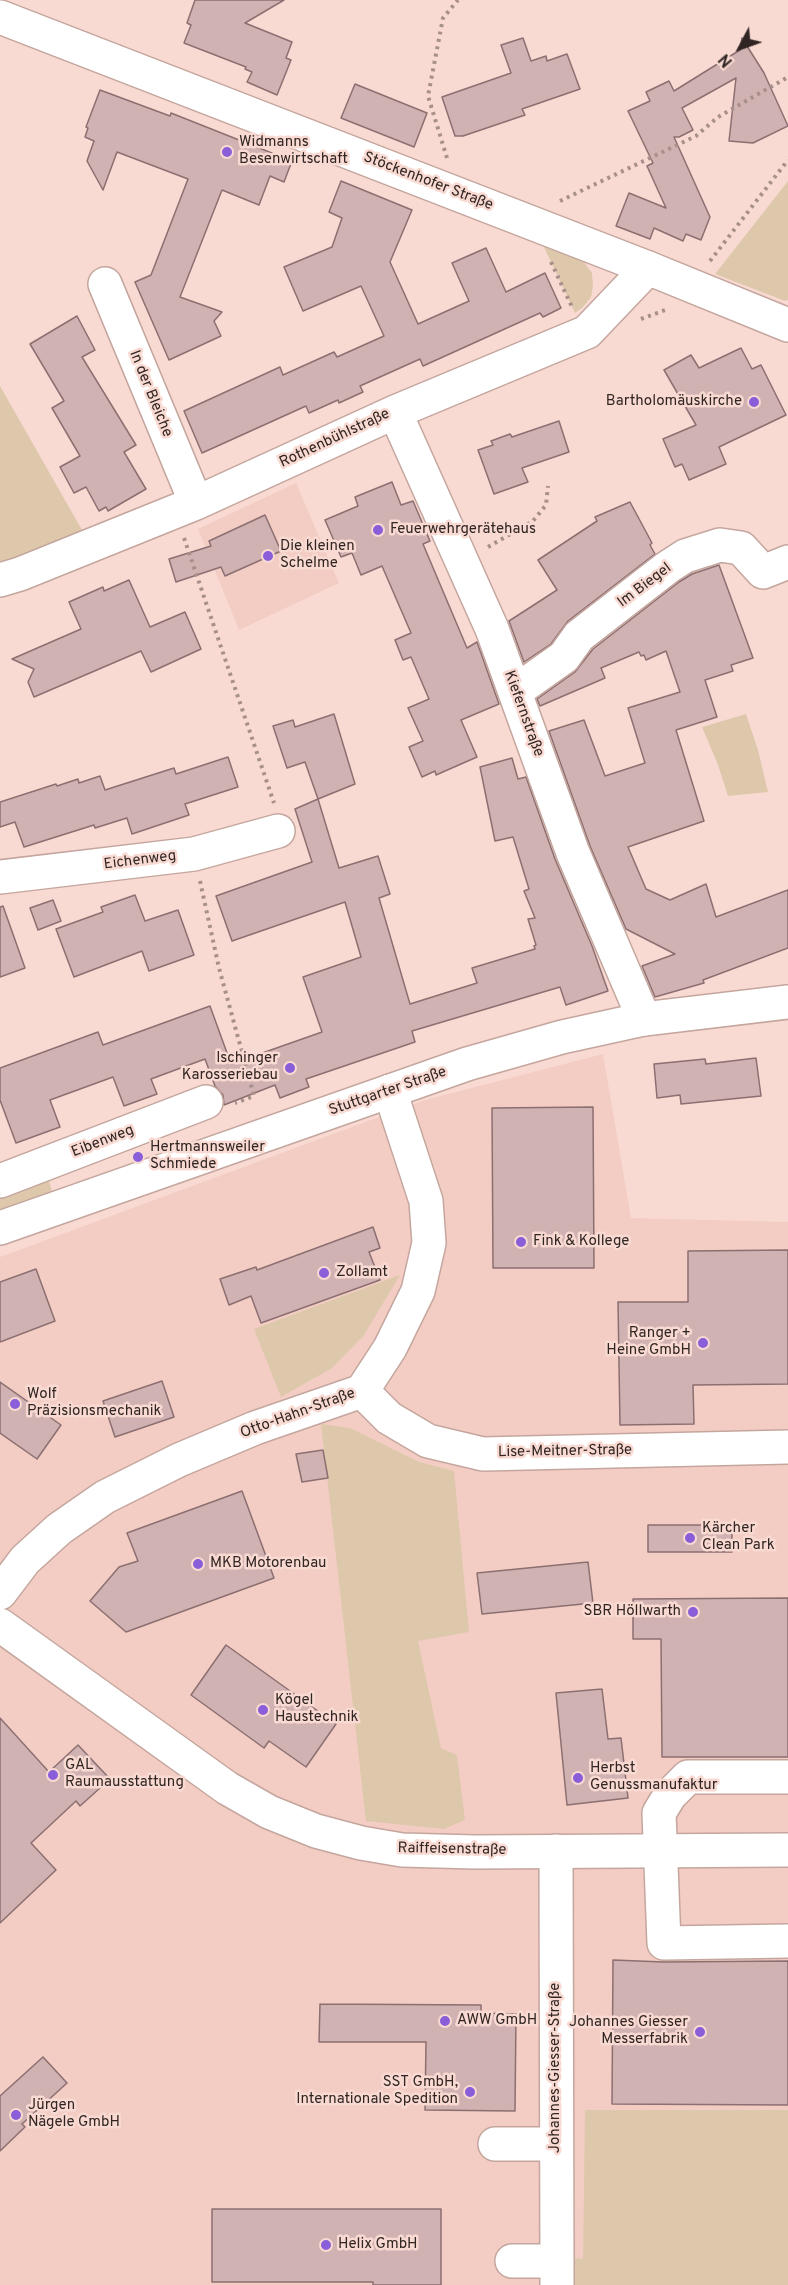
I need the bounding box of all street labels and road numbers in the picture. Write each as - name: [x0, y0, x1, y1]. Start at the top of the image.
- street label: Stöckenhofer Straße: [361, 149, 495, 215]
- street label: In der Bleiche: [124, 348, 176, 440]
- street label: Rothenbühlstraße: [277, 406, 393, 472]
- street label: Im Biegel: [614, 560, 676, 612]
- street label: Kiefernstraße: [499, 669, 547, 759]
- street label: Eichenweg: [103, 848, 177, 874]
- street label: Stuttgarter Straße: [327, 1063, 449, 1121]
- street label: Eibenweg: [69, 1122, 137, 1162]
- street label: Otto-Hahn-Straße: [238, 1385, 358, 1443]
- street label: Lise-Meitner-Straße: [498, 1442, 632, 1462]
- street label: Raiffeisenstraße: [397, 1840, 507, 1860]
- street label: Johannes-Giesser-Straße: [547, 1983, 565, 2153]

